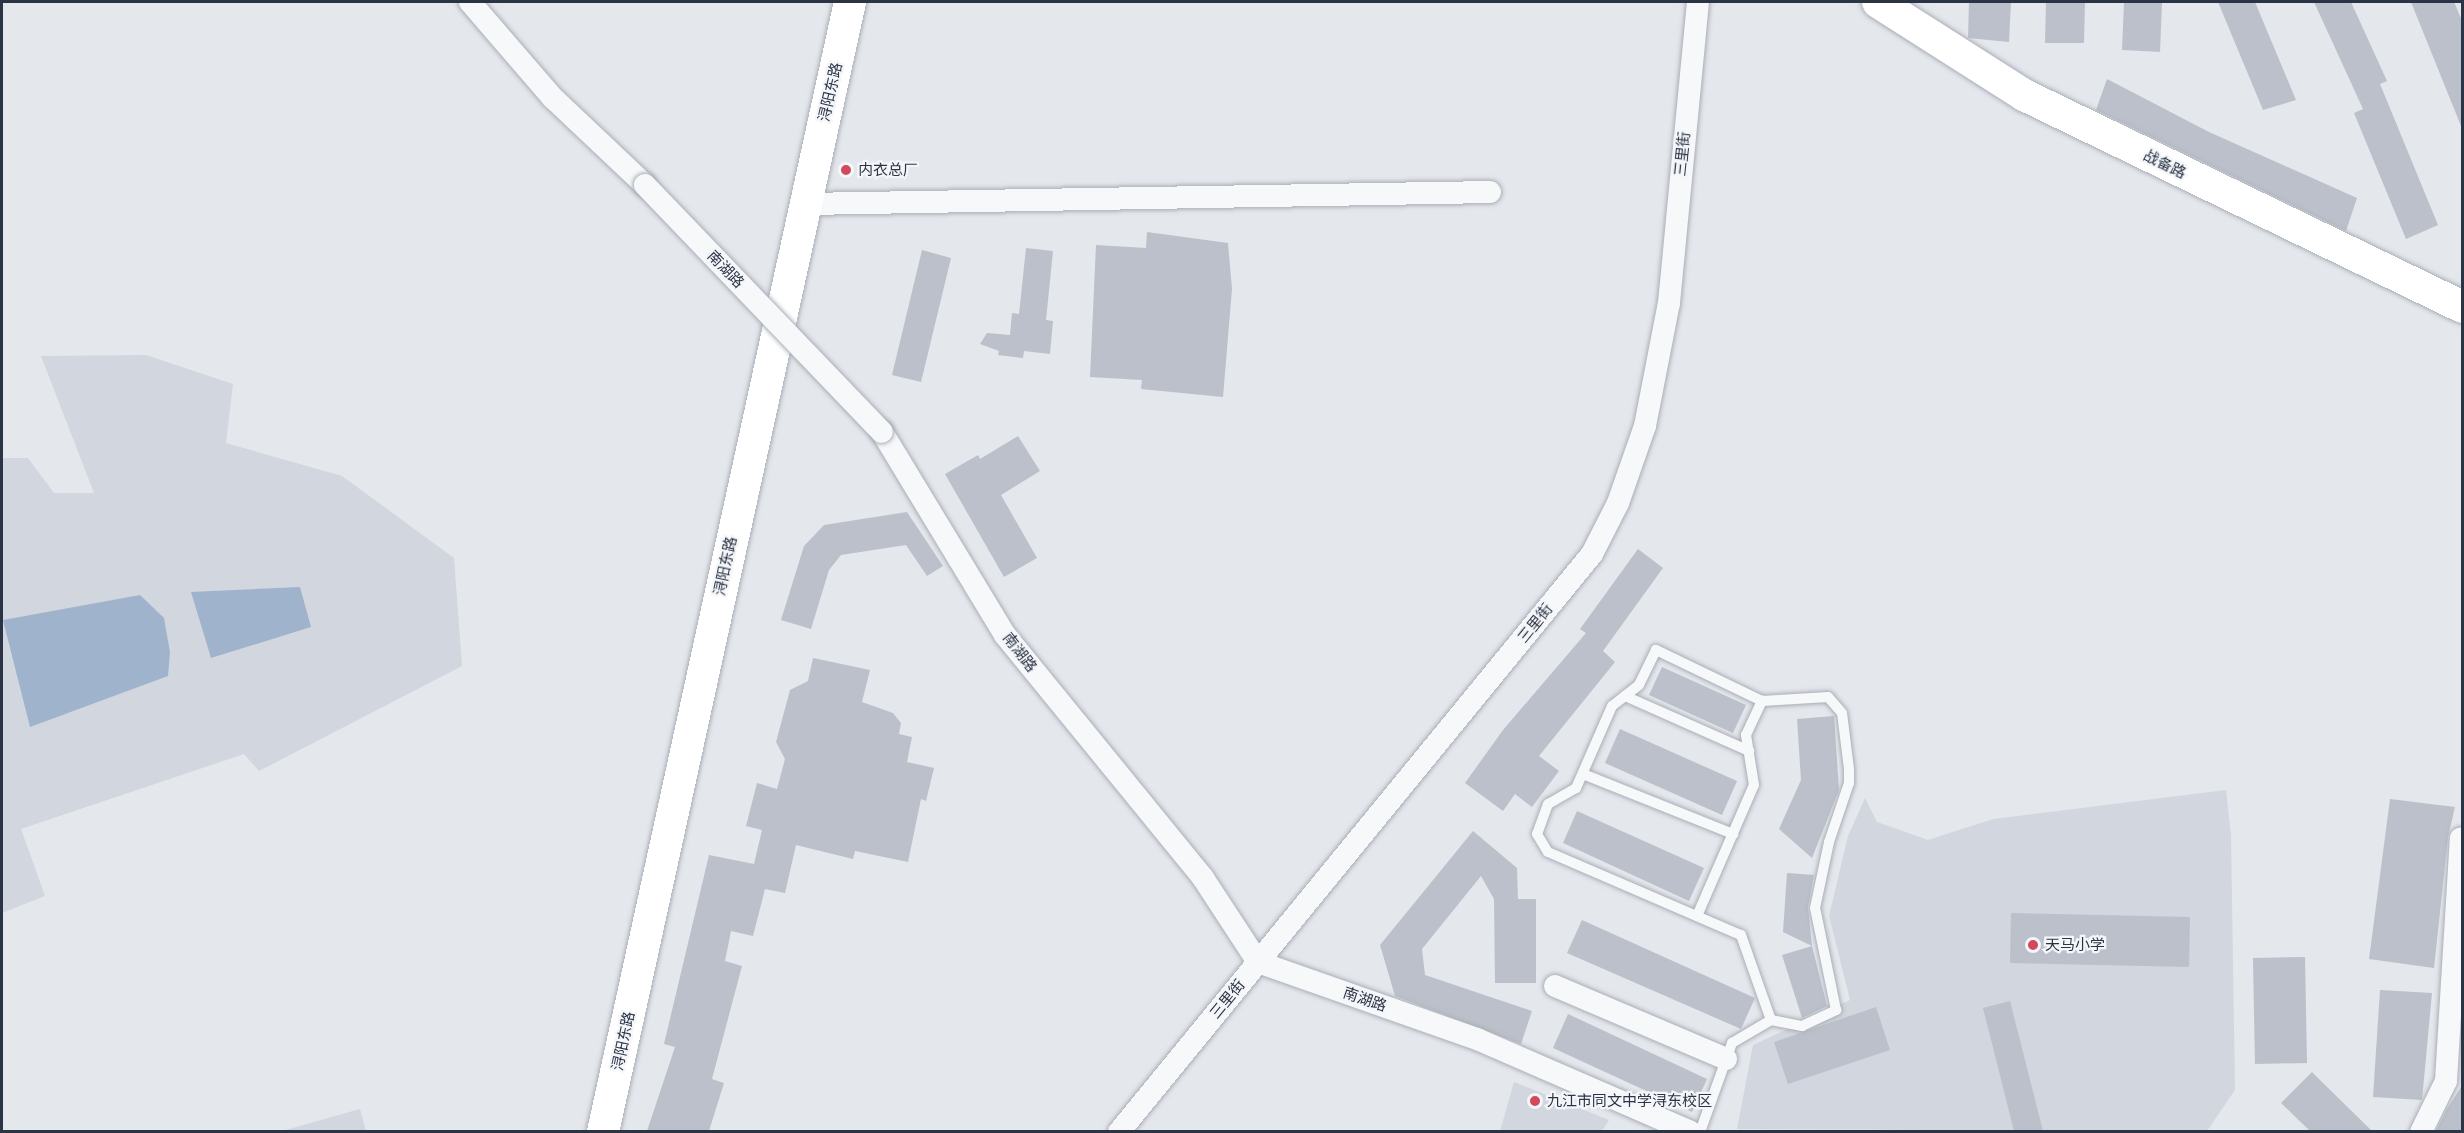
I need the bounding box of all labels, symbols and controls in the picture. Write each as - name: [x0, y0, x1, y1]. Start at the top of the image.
- street label: 浔阳东路: [814, 61, 846, 123]
- street label: 三里街: [1671, 131, 1693, 177]
- street label: 战备路: [2141, 146, 2189, 182]
- place label: 内衣总厂: [858, 161, 918, 179]
- marker: 内衣总厂: [839, 163, 853, 177]
- street label: 南湖路: [704, 247, 748, 291]
- street label: 浔阳东路: [710, 535, 740, 597]
- street label: 三里街: [1514, 600, 1556, 646]
- street label: 南湖路: [999, 629, 1041, 675]
- place label: 天马小学: [2045, 936, 2105, 954]
- marker: 天马小学: [2026, 938, 2040, 952]
- street label: 三里街: [1206, 976, 1248, 1022]
- street label: 南湖路: [1341, 983, 1389, 1015]
- street label: 浔阳东路: [608, 1010, 638, 1072]
- place label: 九江市同文中学浔东校区: [1547, 1092, 1712, 1110]
- marker: 九江市同文中学浔东校区: [1528, 1094, 1542, 1108]

